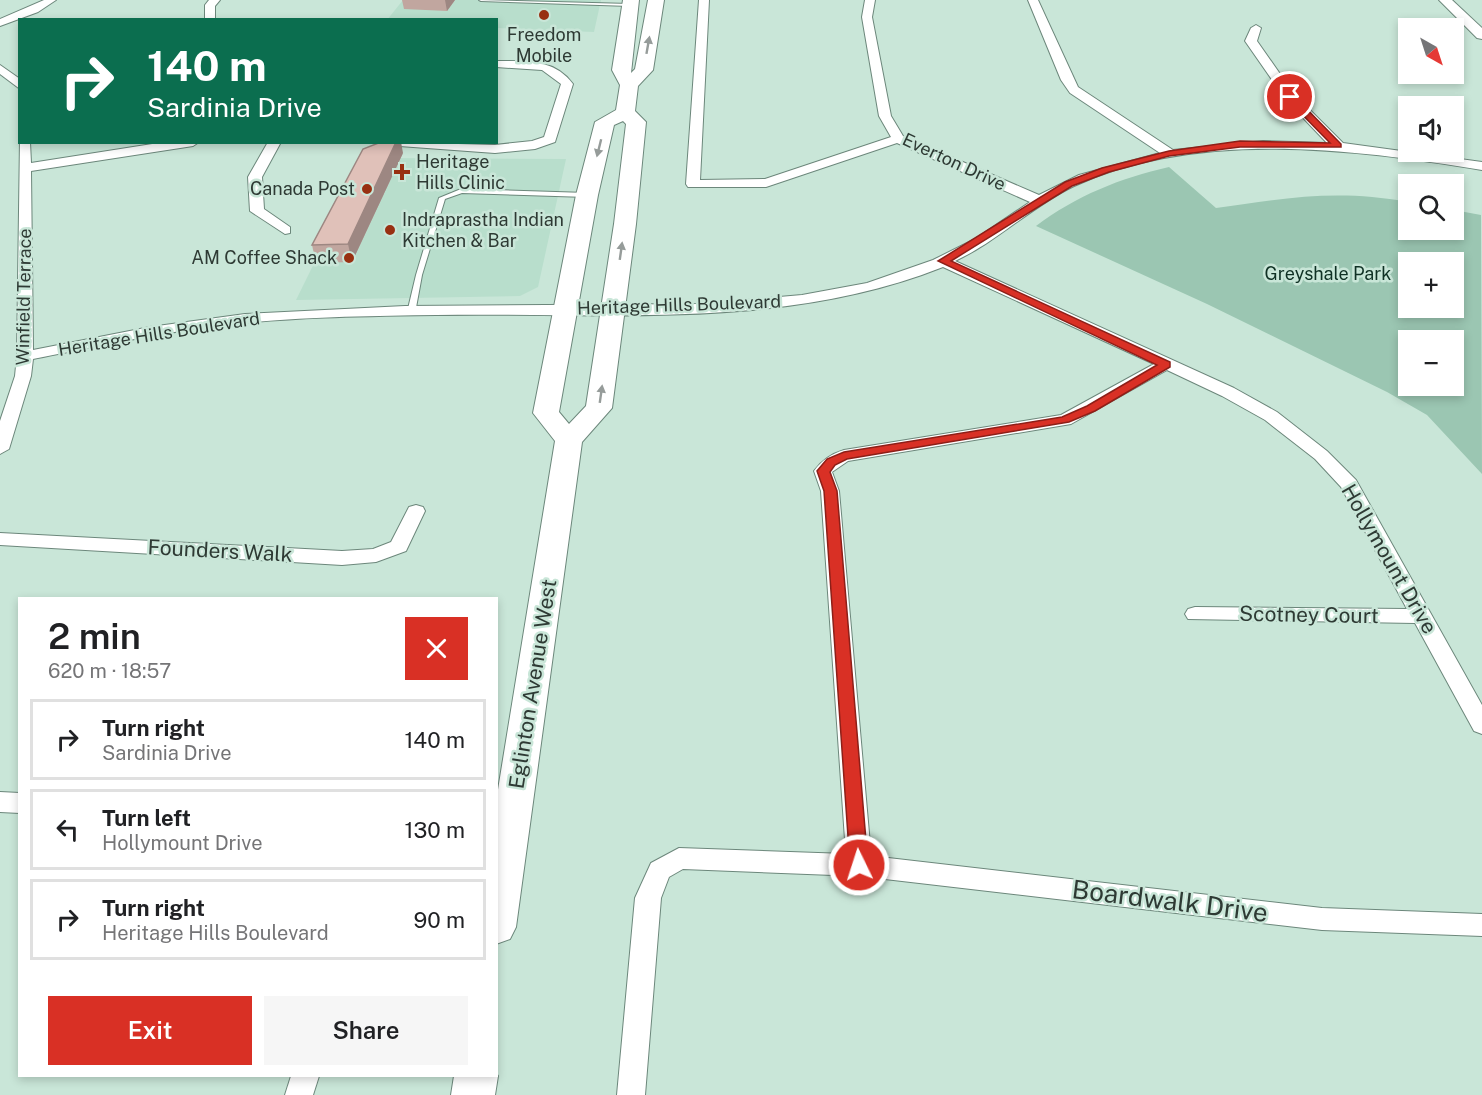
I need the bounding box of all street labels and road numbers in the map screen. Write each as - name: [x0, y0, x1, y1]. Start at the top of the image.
- street label: Everton Drive: [899, 128, 1009, 195]
- street label: Winfield Terrace: [12, 228, 35, 366]
- street label: Heritage Hills Boulevard: [577, 290, 781, 319]
- street label: Heritage Hills Boulevard: [56, 307, 261, 360]
- street label: Hollymount Drive: [1336, 480, 1442, 638]
- street label: Founders Walk: [147, 534, 293, 567]
- street label: Eglinton Avenue West: [504, 577, 561, 791]
- street label: Scotney Court: [1239, 601, 1379, 628]
- street label: Boardwalk Drive: [1070, 873, 1270, 928]

